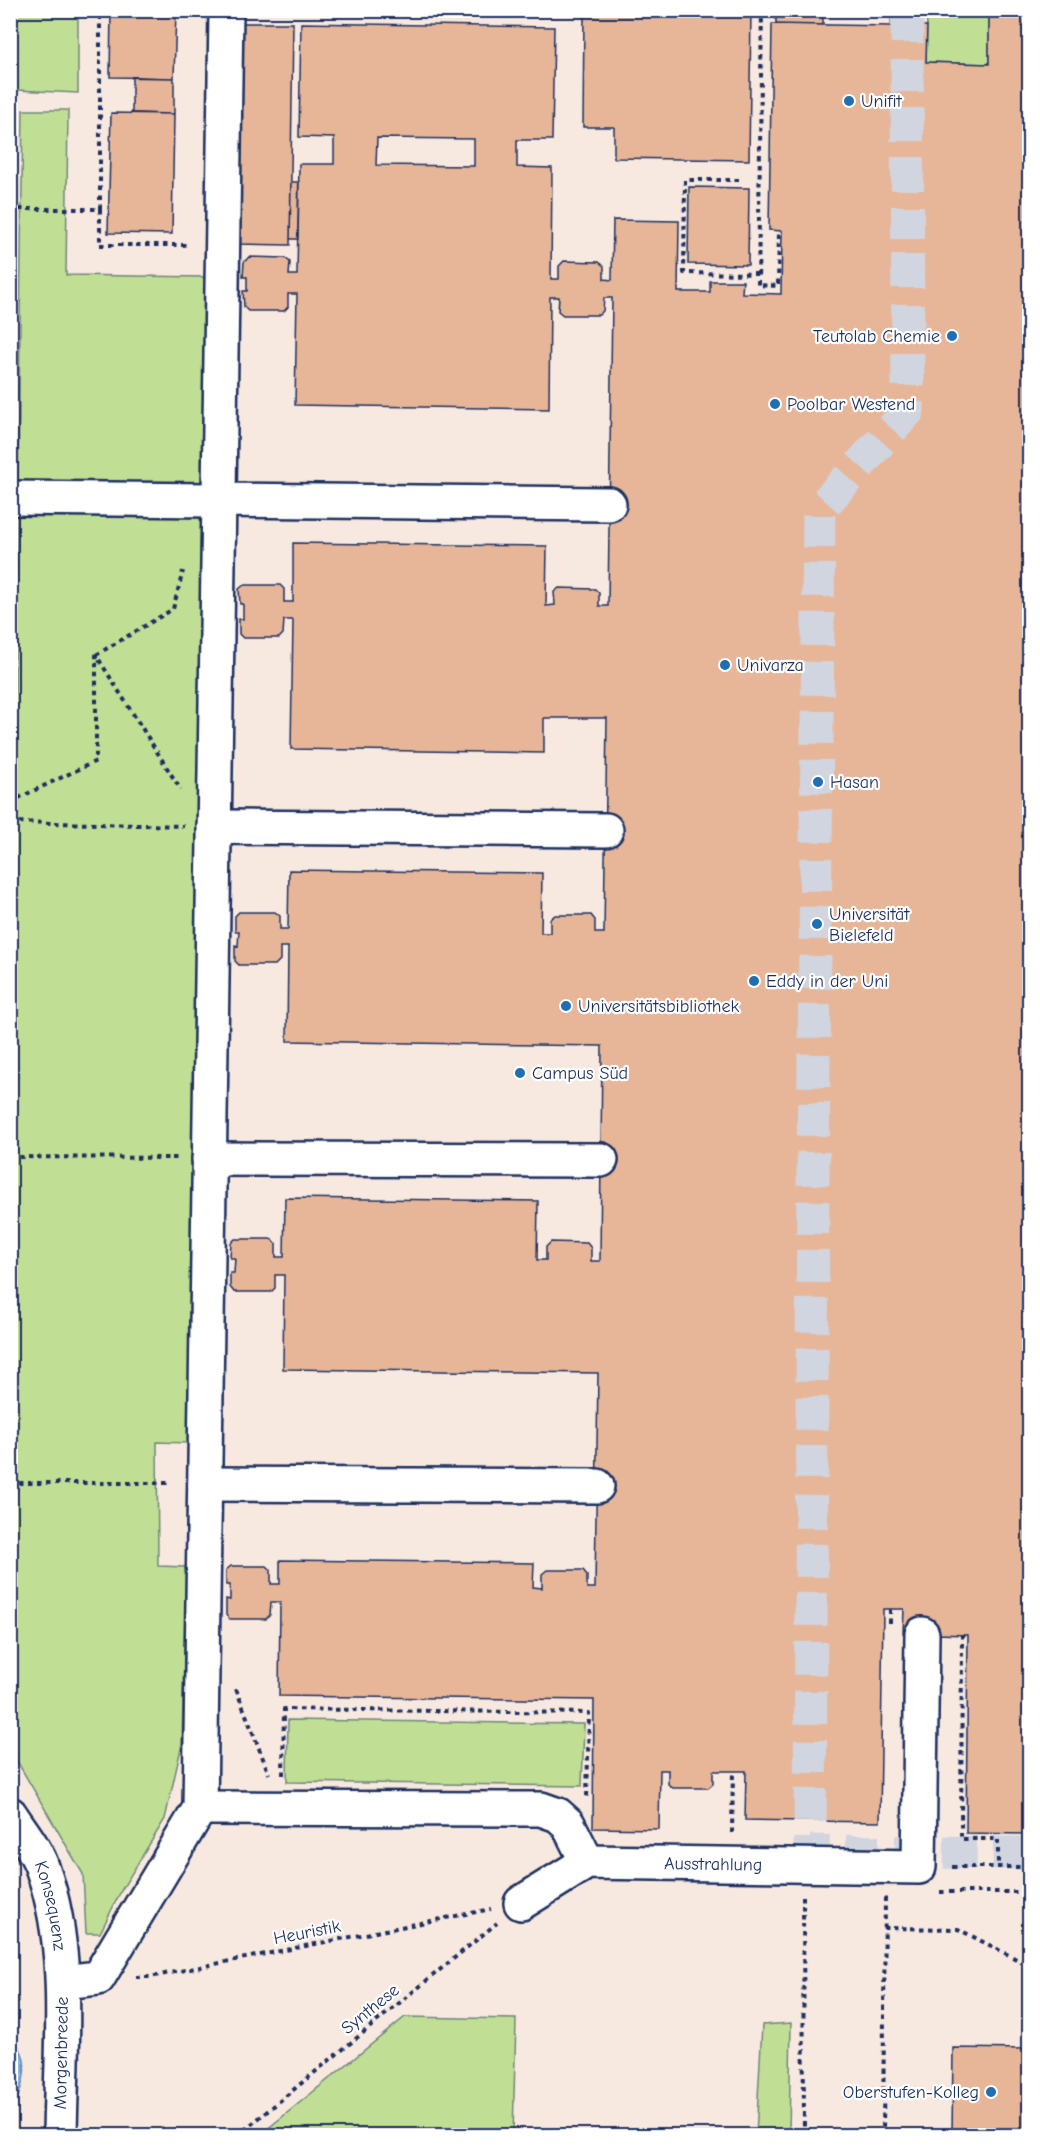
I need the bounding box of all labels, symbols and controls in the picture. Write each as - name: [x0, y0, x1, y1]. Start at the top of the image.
- place label: Unifit: [861, 91, 903, 112]
- marker: Unifit: [842, 94, 856, 108]
- place label: Teutolab Chemie: [813, 326, 940, 347]
- marker: Teutolab Chemie: [945, 329, 959, 343]
- place label: Poolbar Westend: [787, 394, 915, 415]
- marker: Poolbar Westend: [768, 397, 782, 411]
- place label: Univarza: [737, 655, 804, 676]
- marker: Univarza: [718, 658, 732, 672]
- place label: Hasan: [830, 772, 879, 793]
- marker: Hasan: [811, 775, 825, 789]
- place label: Universität Bielefeld: [829, 904, 910, 946]
- marker: Universität Bielefeld: [810, 917, 824, 931]
- place label: Eddy in der Uni: [766, 971, 888, 992]
- marker: Eddy in der Uni: [747, 974, 761, 988]
- place label: Universitätsbibliothek: [578, 996, 739, 1017]
- marker: Universitätsbibliothek: [559, 999, 573, 1013]
- place label: Campus Süd: [532, 1063, 628, 1084]
- marker: Campus Süd: [513, 1066, 527, 1080]
- street label: Ausstrahlung: [664, 1853, 763, 1876]
- street label: Konsequenz: [30, 1858, 70, 1952]
- street label: Heuristik: [272, 1916, 343, 1949]
- street label: Synthese: [337, 1980, 403, 2039]
- street label: Morgenbreede: [50, 1996, 73, 2110]
- place label: Oberstufen-Kolleg: [843, 2082, 979, 2103]
- marker: Oberstufen-Kolleg: [984, 2085, 998, 2099]

